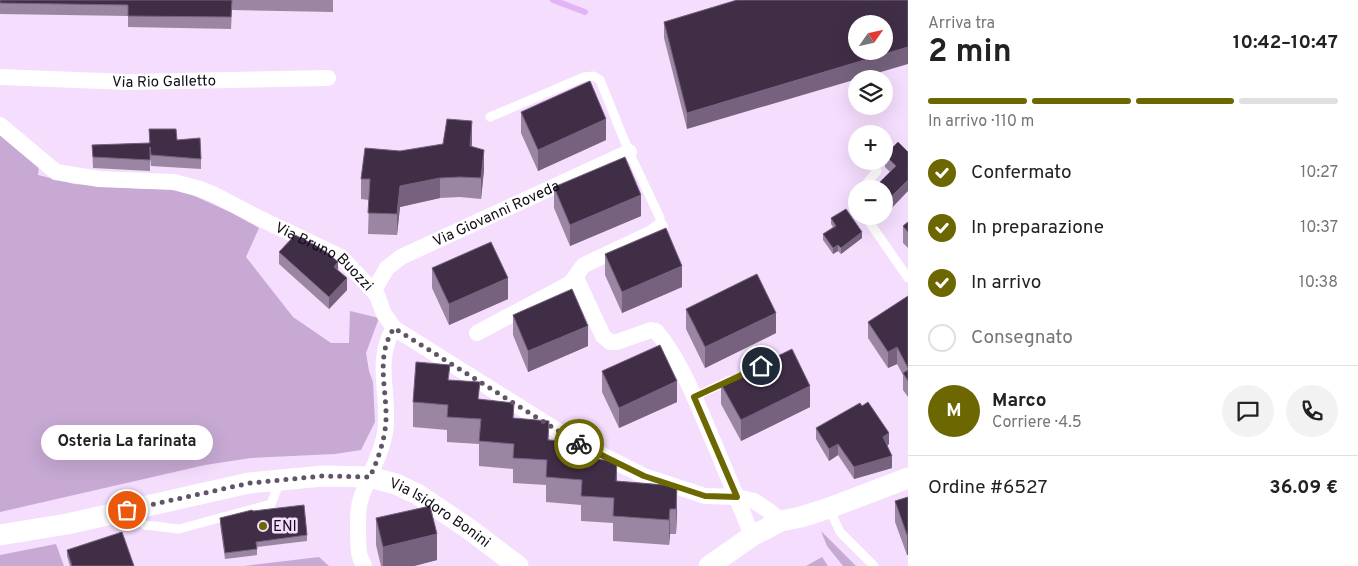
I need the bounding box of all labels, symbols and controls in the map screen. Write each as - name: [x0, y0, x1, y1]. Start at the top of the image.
- text: Arriva tra: [928, 14, 995, 34]
- north arrow: [848, 15, 892, 60]
- map controls: [848, 15, 893, 225]
- text: 10:42–10:47: [1233, 31, 1338, 55]
- text: 2 min: [928, 33, 1012, 73]
- button: layers: [848, 70, 893, 115]
- street label: Via Rio Galletto: [111, 72, 216, 93]
- text: In arrivo · 110 m: [928, 112, 1034, 132]
- button: +: [848, 125, 893, 170]
- icon: check: [928, 159, 956, 187]
- text: Confermato: [971, 161, 1072, 185]
- text: 10:27: [1300, 163, 1338, 183]
- street label: Via Giovanni Roveda: [430, 177, 563, 252]
- button: −: [848, 180, 893, 225]
- icon: check: [928, 214, 956, 242]
- text: In preparazione: [971, 216, 1104, 240]
- text: 10:37: [1300, 218, 1338, 238]
- street label: Via Bruno Buozzi: [271, 219, 377, 296]
- icon: check: [928, 269, 956, 297]
- text: In arrivo: [971, 271, 1041, 295]
- text: 10:38: [1299, 273, 1338, 293]
- text: Consegnato: [971, 326, 1073, 350]
- pin: [740, 345, 782, 387]
- icon: home: [747, 352, 775, 380]
- button: chat: [1222, 385, 1274, 437]
- button: phone: [1286, 385, 1338, 437]
- text: Marco: [992, 389, 1047, 413]
- text: M: [946, 399, 962, 423]
- text: Corriere · 4.5: [992, 413, 1082, 433]
- courier: [554, 419, 604, 469]
- callout: Osteria La farinata: [41, 425, 213, 460]
- icon: bike: [565, 430, 593, 458]
- text: Osteria La farinata: [57, 432, 197, 452]
- street label: Via Isidoro Bonini: [387, 475, 494, 553]
- text: Ordine #6527: [928, 476, 1047, 500]
- text: 36.09 €: [1269, 476, 1338, 500]
- pin: [106, 489, 148, 531]
- icon: bag: [113, 496, 141, 524]
- place label: ENI: [273, 518, 297, 537]
- marker: ENI: [257, 520, 269, 532]

